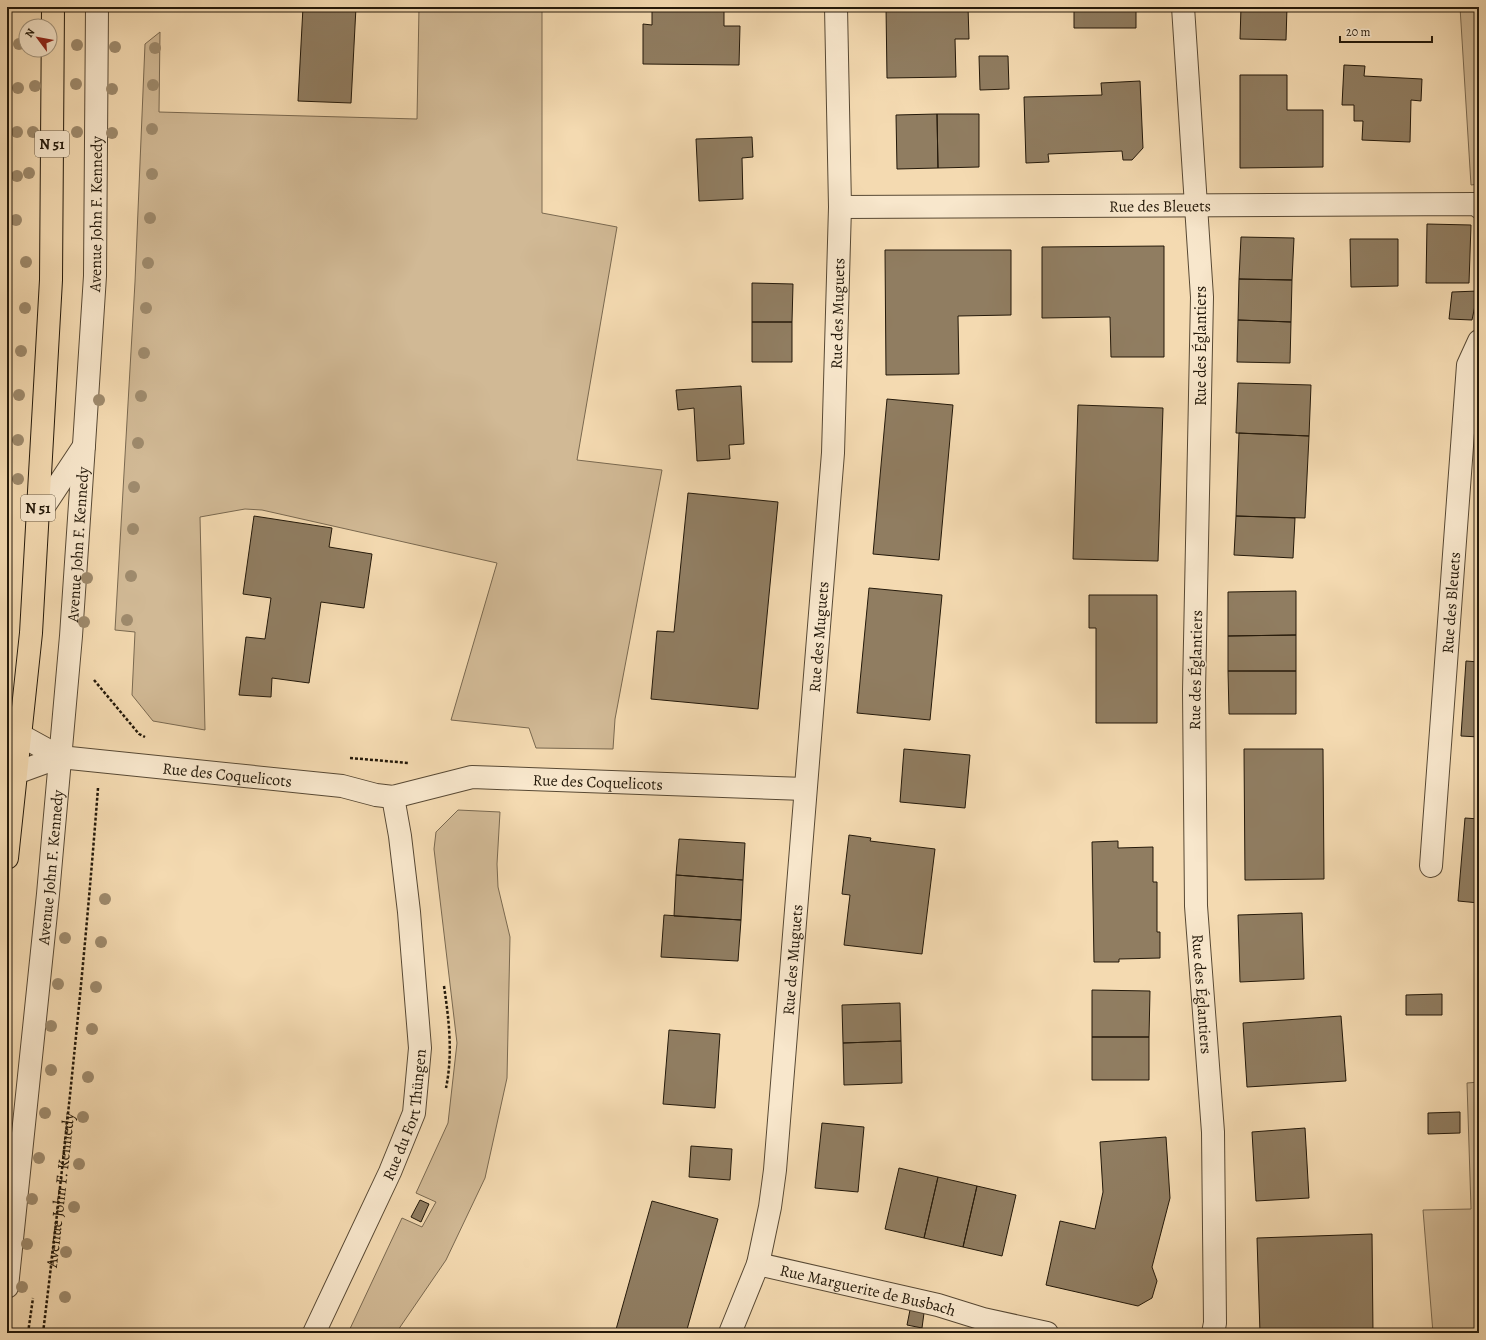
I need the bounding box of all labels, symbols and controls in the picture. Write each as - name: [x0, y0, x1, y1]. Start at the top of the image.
- north arrow: [18, 18, 58, 58]
- scale bar: [1340, 18, 1432, 44]
- text: 20 m: [1346, 24, 1370, 40]
- text: N: [21, 26, 38, 40]
- road number: N 51: [35, 131, 69, 157]
- street label: Avenue John F. Kennedy: [84, 135, 108, 294]
- street label: Rue des Bleuets: [1109, 195, 1211, 218]
- street label: Rue des Muguets: [825, 258, 851, 369]
- street label: Rue des Églantiers: [1190, 286, 1212, 406]
- street label: Avenue John F. Kennedy: [62, 465, 95, 624]
- road number: N 51: [21, 495, 55, 521]
- street label: Rue des Bleuets: [1437, 551, 1466, 654]
- street label: Rue des Muguets: [804, 581, 835, 693]
- street label: Rue des Églantiers: [1184, 610, 1208, 730]
- street label: Rue des Coquelicots: [161, 758, 293, 793]
- street label: Rue des Coquelicots: [532, 769, 663, 796]
- street label: Avenue John F. Kennedy: [33, 788, 69, 947]
- street label: Rue des Muguets: [778, 904, 808, 1016]
- street label: Rue des Églantiers: [1186, 933, 1217, 1055]
- street label: Rue du Fort Thüngen: [378, 1048, 432, 1184]
- street label: Avenue John F. Kennedy: [41, 1111, 80, 1270]
- street label: Rue Marguerite de Busbach: [778, 1259, 959, 1322]

